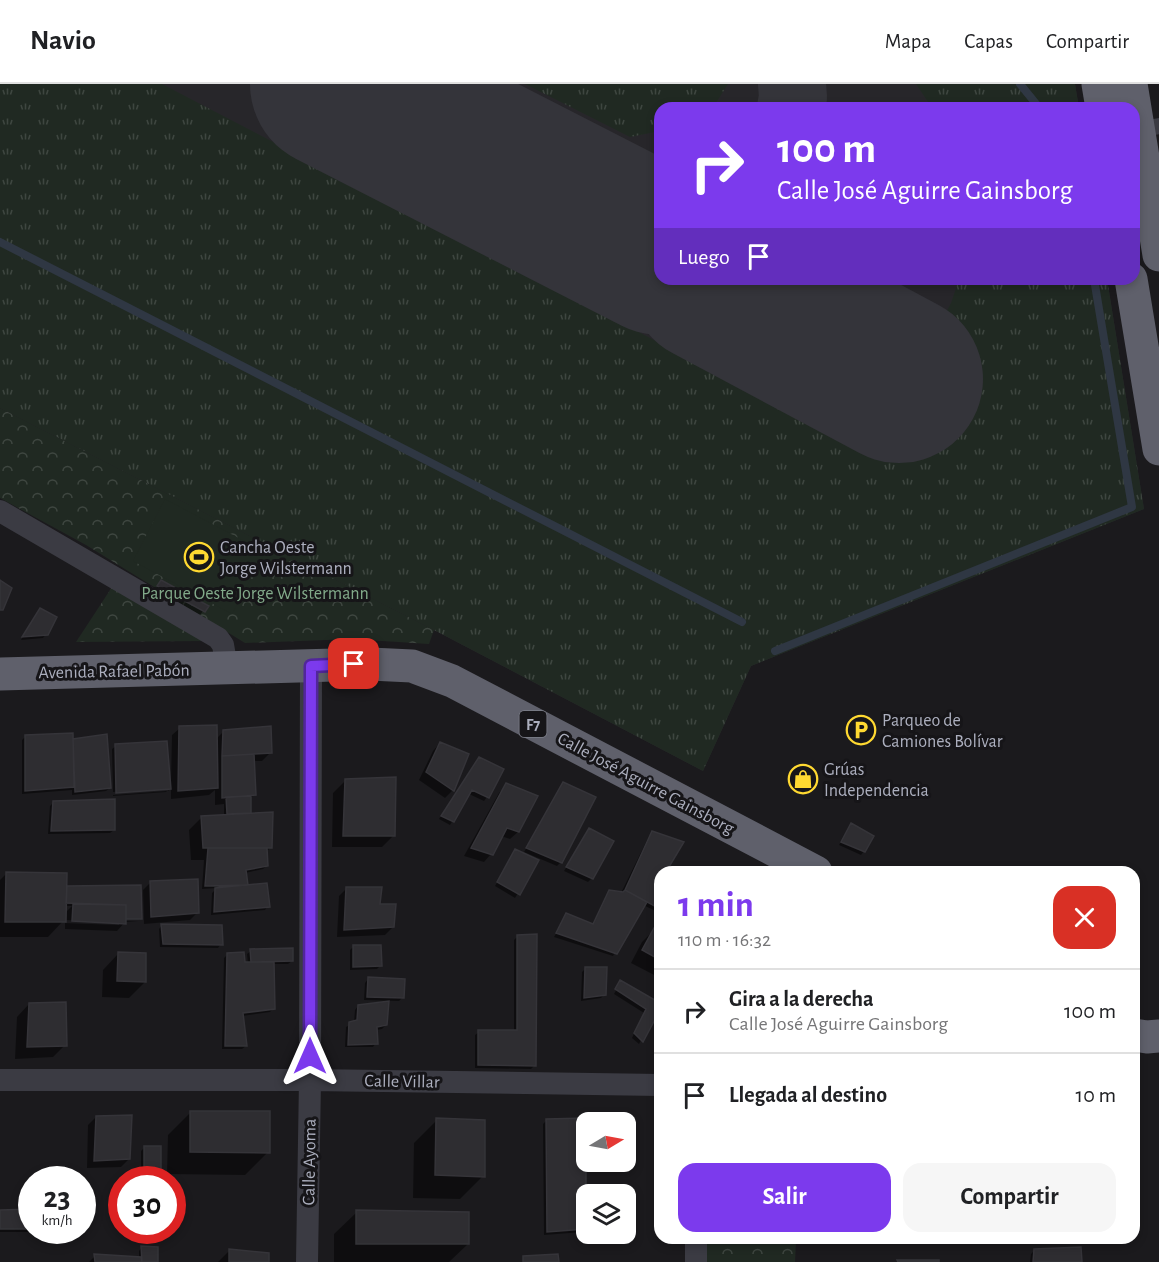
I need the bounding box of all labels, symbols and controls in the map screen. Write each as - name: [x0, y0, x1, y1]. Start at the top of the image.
- text: Navio: [30, 27, 96, 55]
- text: Mapa: [885, 31, 931, 52]
- text: Capas: [964, 31, 1013, 52]
- text: Compartir: [1046, 31, 1129, 52]
- icon: right: [678, 126, 756, 204]
- text: 100 m: [777, 128, 876, 170]
- text: Calle José Aguirre Gainsborg: [777, 177, 1073, 204]
- icon: arrive: [742, 240, 775, 273]
- text: Luego: [678, 246, 730, 268]
- place label: Cancha Oeste Jorge Wilstermann: [220, 539, 352, 578]
- sports icon: Cancha Oeste Jorge Wilstermann: [183, 541, 215, 573]
- park label: Parque Oeste Jorge Wilstermann: [141, 585, 369, 603]
- pin: [328, 638, 379, 689]
- icon: arrive: [337, 647, 370, 680]
- street label: Avenida Rafael Pabón: [38, 662, 190, 682]
- road number: F7: [520, 711, 546, 737]
- place label: Parqueo de Camiones Bolívar: [882, 712, 1003, 751]
- parking icon: Parqueo de Camiones Bolívar: [845, 714, 877, 746]
- street label: Calle José Aguirre Gainsborg: [554, 730, 737, 838]
- place label: Grúas Independencia: [824, 761, 929, 800]
- shop icon: Grúas Independencia: [787, 763, 819, 795]
- button: close: [1053, 886, 1116, 949]
- text: 1 min: [678, 887, 754, 923]
- text: 110 m · 16:32: [678, 930, 771, 950]
- text: Gira a la derecha: [729, 988, 874, 1010]
- icon: right: [678, 995, 711, 1028]
- text: 100 m: [1064, 1000, 1116, 1022]
- text: Calle José Aguirre Gainsborg: [729, 1014, 948, 1034]
- position arrow: [278, 1024, 342, 1088]
- street label: Calle Villar: [364, 1072, 440, 1092]
- icon: arrive: [678, 1079, 711, 1112]
- text: Llegada al destino: [729, 1084, 887, 1106]
- text: 10 m: [1076, 1084, 1116, 1106]
- north arrow: [576, 1112, 636, 1172]
- map controls: [576, 1112, 636, 1244]
- street label: Calle Ayoma: [300, 1119, 320, 1206]
- button: Salir: [678, 1163, 891, 1232]
- button: Compartir: [903, 1163, 1116, 1232]
- speed limit sign: 30: [108, 1166, 186, 1244]
- text: 23: [43, 1183, 71, 1213]
- button: layers: [576, 1184, 636, 1244]
- text: km/h: [42, 1213, 72, 1228]

